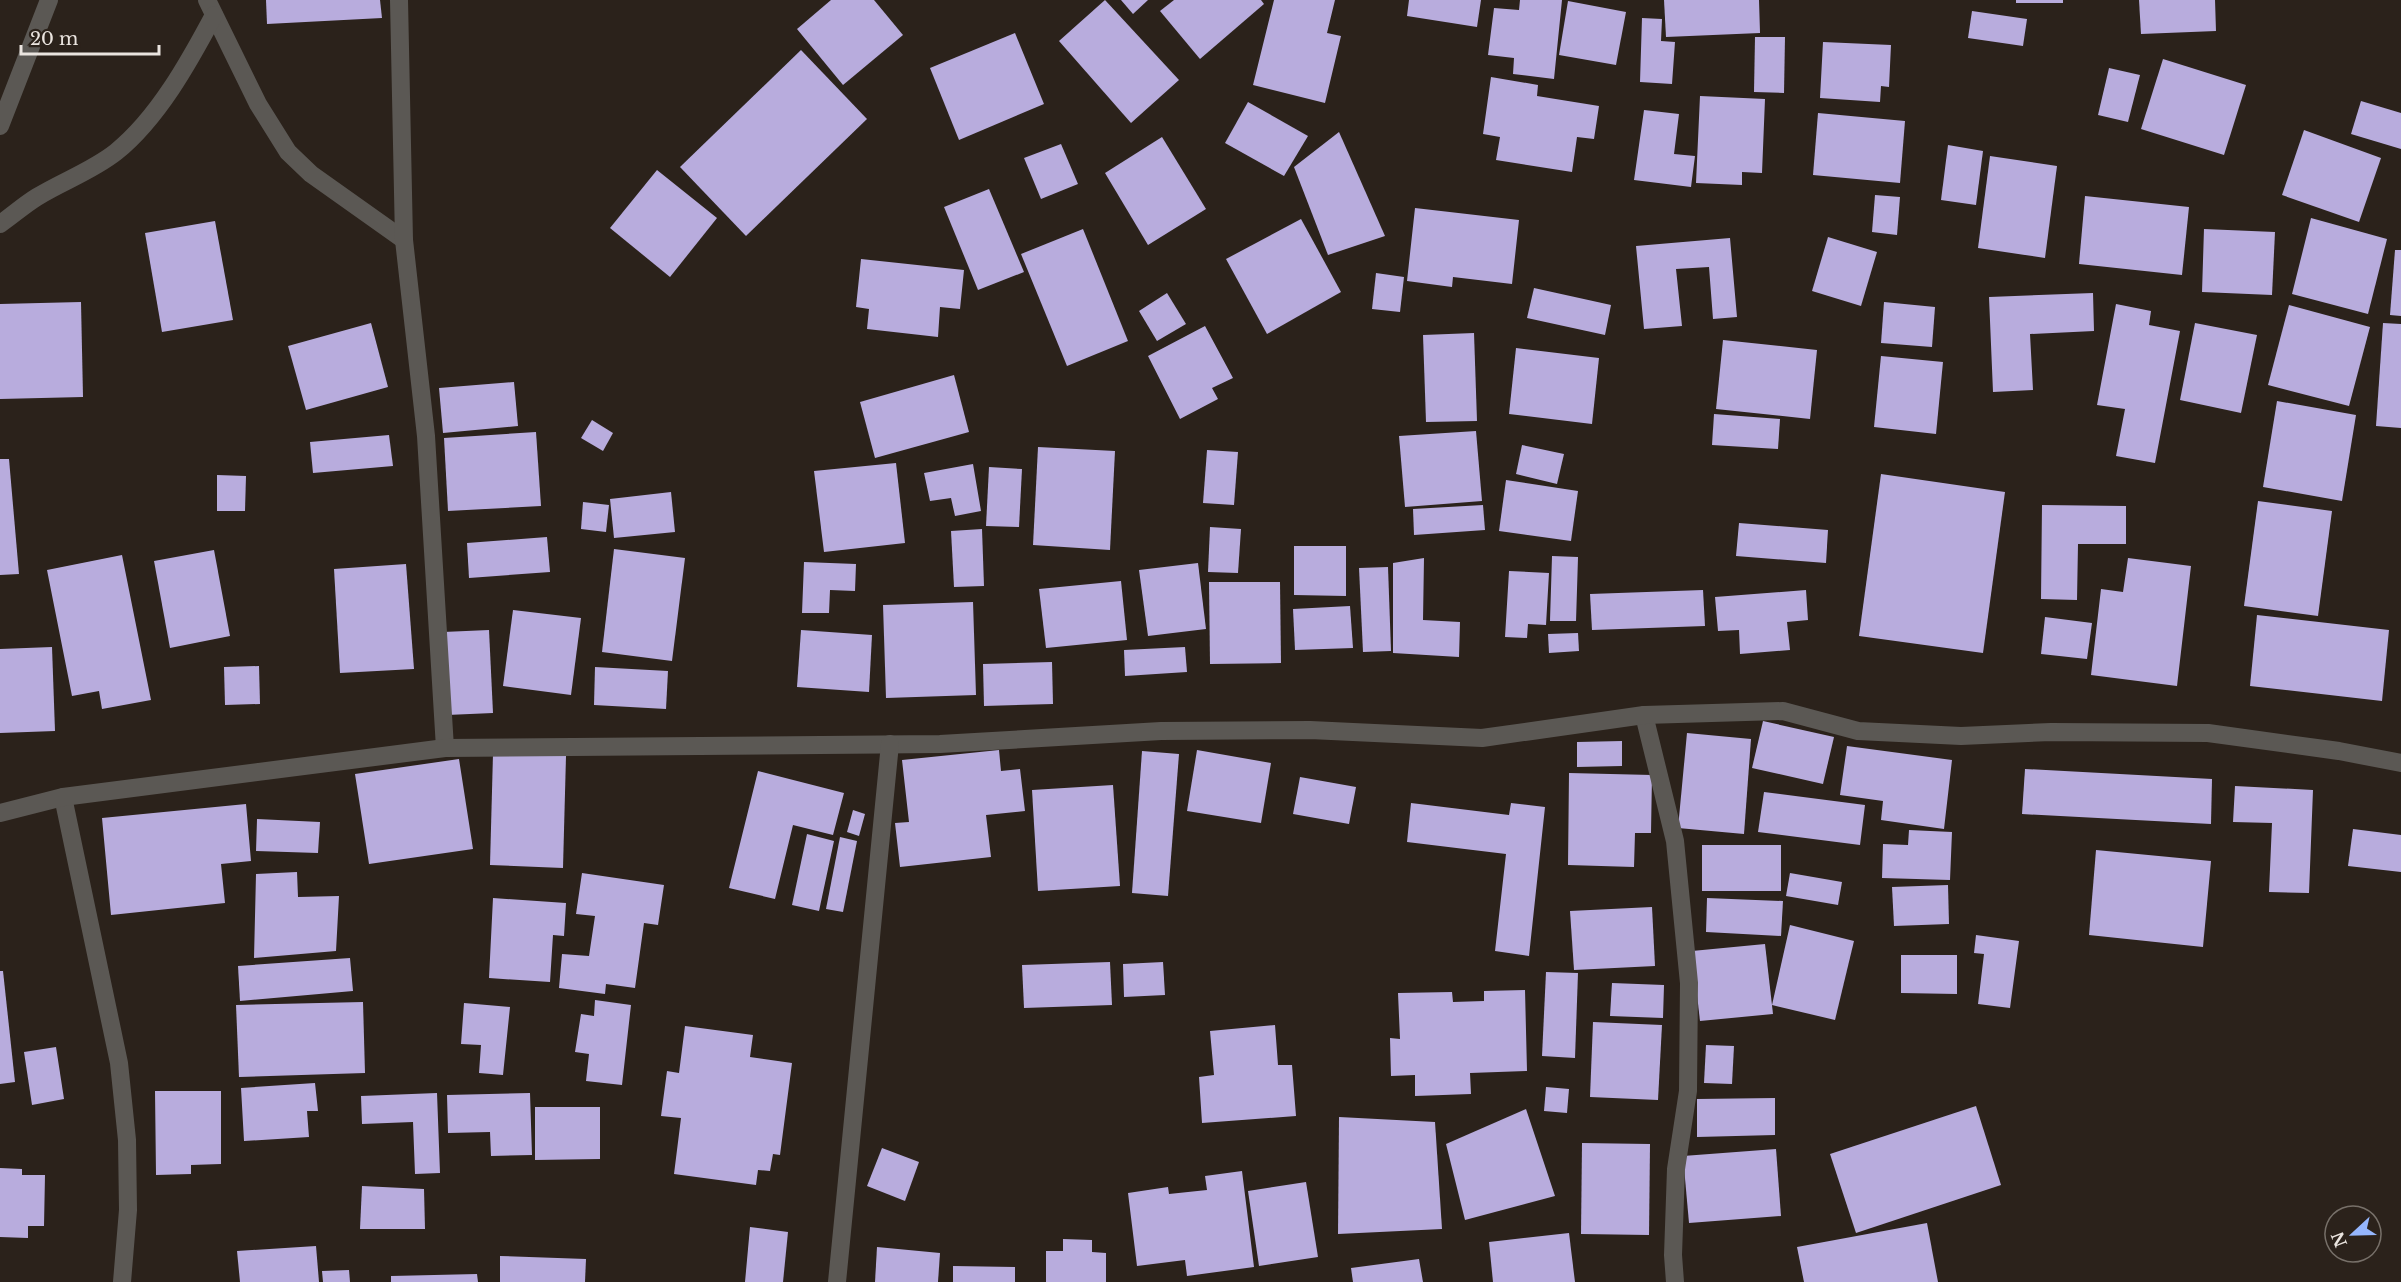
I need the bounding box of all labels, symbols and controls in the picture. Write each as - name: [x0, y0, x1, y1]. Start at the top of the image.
- scale bar: [21, 18, 159, 56]
- text: 20 m: [30, 28, 78, 50]
- north arrow: [2323, 1204, 2383, 1264]
- text: N: [2327, 1229, 2351, 1250]

